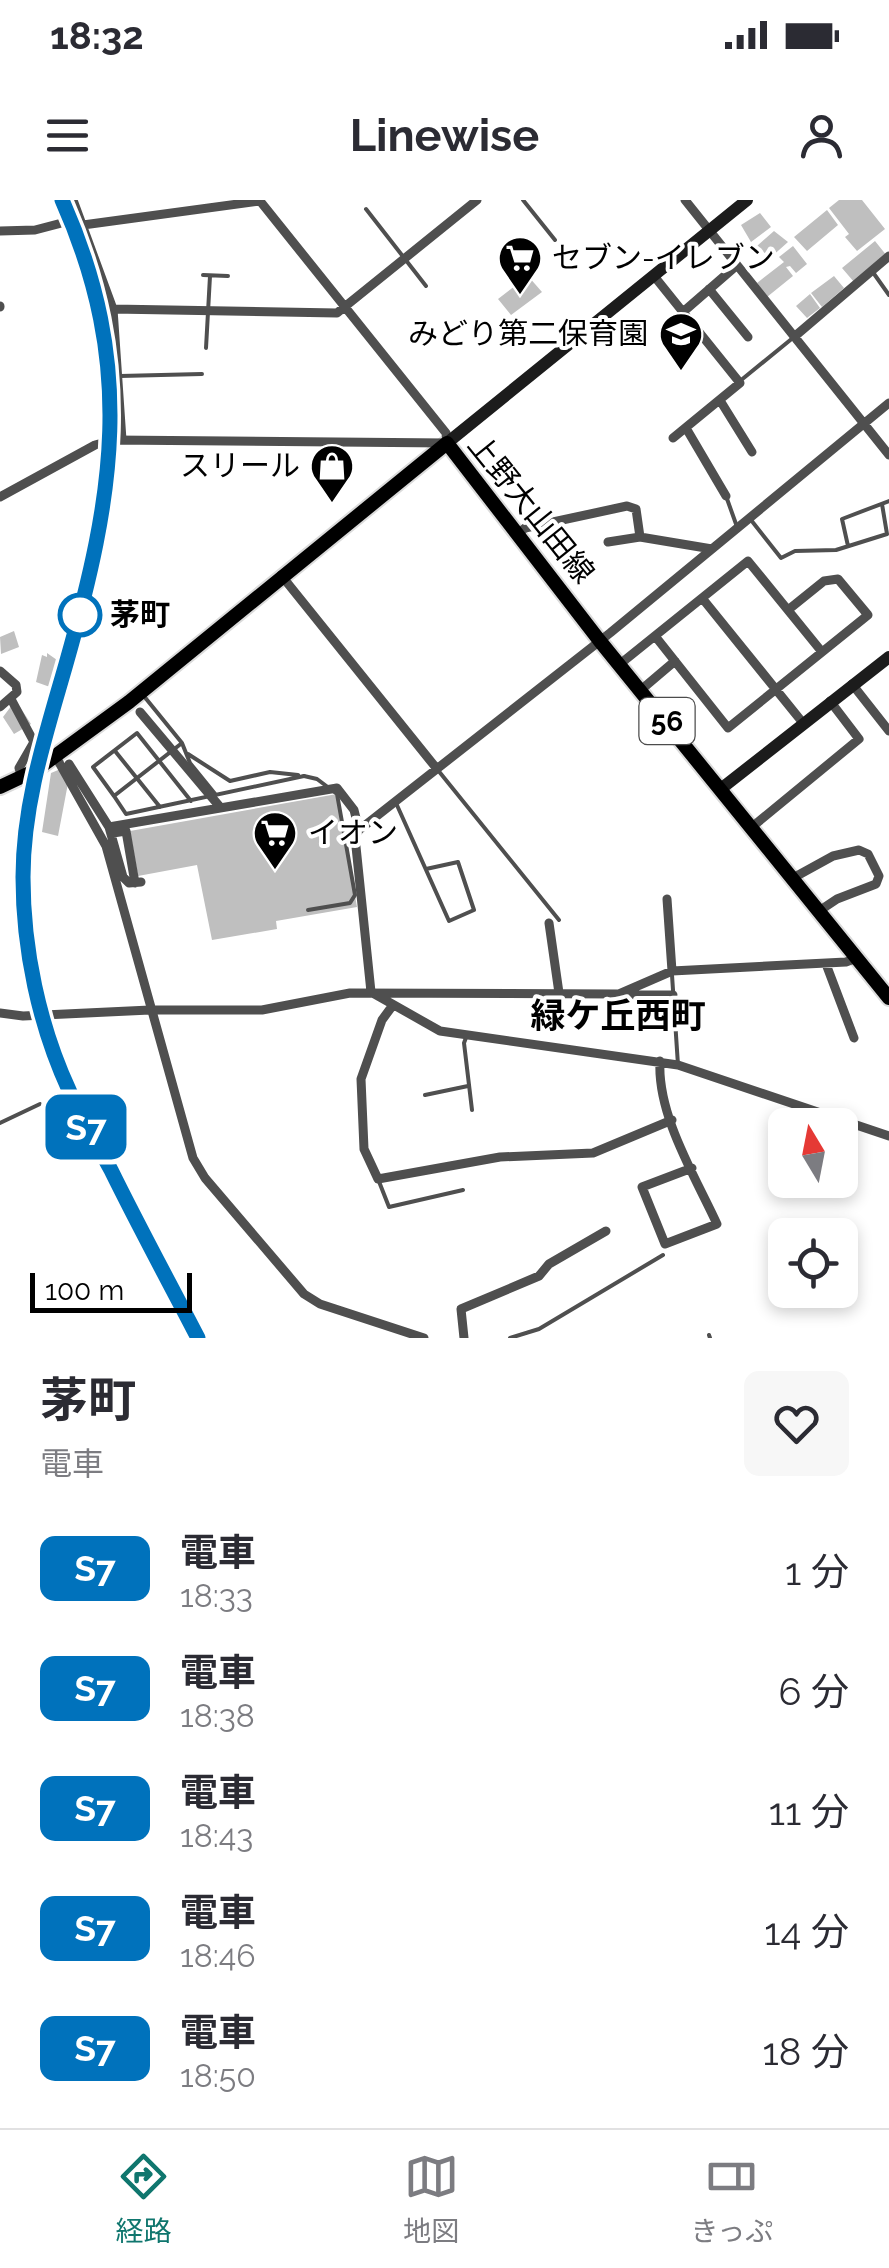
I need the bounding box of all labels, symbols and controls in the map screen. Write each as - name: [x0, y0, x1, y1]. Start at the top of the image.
- text: 18:32: [50, 13, 144, 58]
- icon: menu: [40, 108, 95, 163]
- icon: person: [794, 108, 849, 163]
- text: Linewise: [350, 109, 539, 162]
- supermarket icon: セブン-イレブン: [497, 235, 543, 296]
- place label: セブン-イレブン: [552, 240, 775, 275]
- school or university icon: みどり第二保育園: [658, 311, 704, 372]
- place label: みどり第二保育園: [408, 316, 648, 351]
- street label: 上野大山田線: [461, 428, 602, 590]
- shop icon: スリール: [309, 443, 355, 504]
- place label: スリール: [180, 448, 300, 483]
- marker: 茅町: [59, 594, 101, 636]
- place label: 茅町: [110, 597, 170, 632]
- road number: 56: [640, 698, 694, 744]
- supermarket icon: イオン: [252, 810, 298, 871]
- place label: イオン: [308, 815, 398, 850]
- district label: 緑ケ丘西町: [530, 995, 706, 1036]
- line badge: S7: [41, 1094, 131, 1160]
- text: S7: [65, 1107, 107, 1148]
- north arrow: [768, 1108, 858, 1198]
- map controls: [768, 1108, 858, 1308]
- button: locate: [768, 1218, 858, 1308]
- scale bar: [30, 1268, 192, 1312]
- text: 100 m: [45, 1274, 124, 1307]
- button: heart: [744, 1371, 849, 1476]
- text: 茅町: [40, 1372, 136, 1428]
- text: 電車: [40, 1445, 104, 1482]
- text: 電車: [180, 1530, 256, 1575]
- text: S7: [74, 1548, 116, 1589]
- text: 1 分: [785, 1549, 849, 1594]
- text: 18:33: [180, 1577, 253, 1614]
- text: 電車: [180, 1650, 256, 1695]
- text: S7: [74, 1668, 116, 1709]
- text: 6 分: [778, 1669, 849, 1714]
- text: 18:38: [180, 1697, 255, 1734]
- text: 電車: [180, 1770, 256, 1815]
- text: S7: [74, 1788, 116, 1829]
- text: 11 分: [769, 1789, 849, 1834]
- text: 18:43: [180, 1817, 253, 1854]
- text: 電車: [180, 1890, 256, 1935]
- text: S7: [74, 1908, 116, 1949]
- text: 14 分: [764, 1909, 849, 1954]
- text: 18:46: [180, 1937, 255, 1974]
- text: 電車: [180, 2010, 256, 2055]
- text: S7: [74, 2028, 116, 2069]
- text: 18 分: [763, 2029, 849, 2074]
- text: 18:50: [180, 2057, 256, 2094]
- tab: 経路: [116, 2149, 172, 2249]
- tab: 地図: [403, 2149, 459, 2249]
- tab: きっぷ: [690, 2149, 773, 2249]

